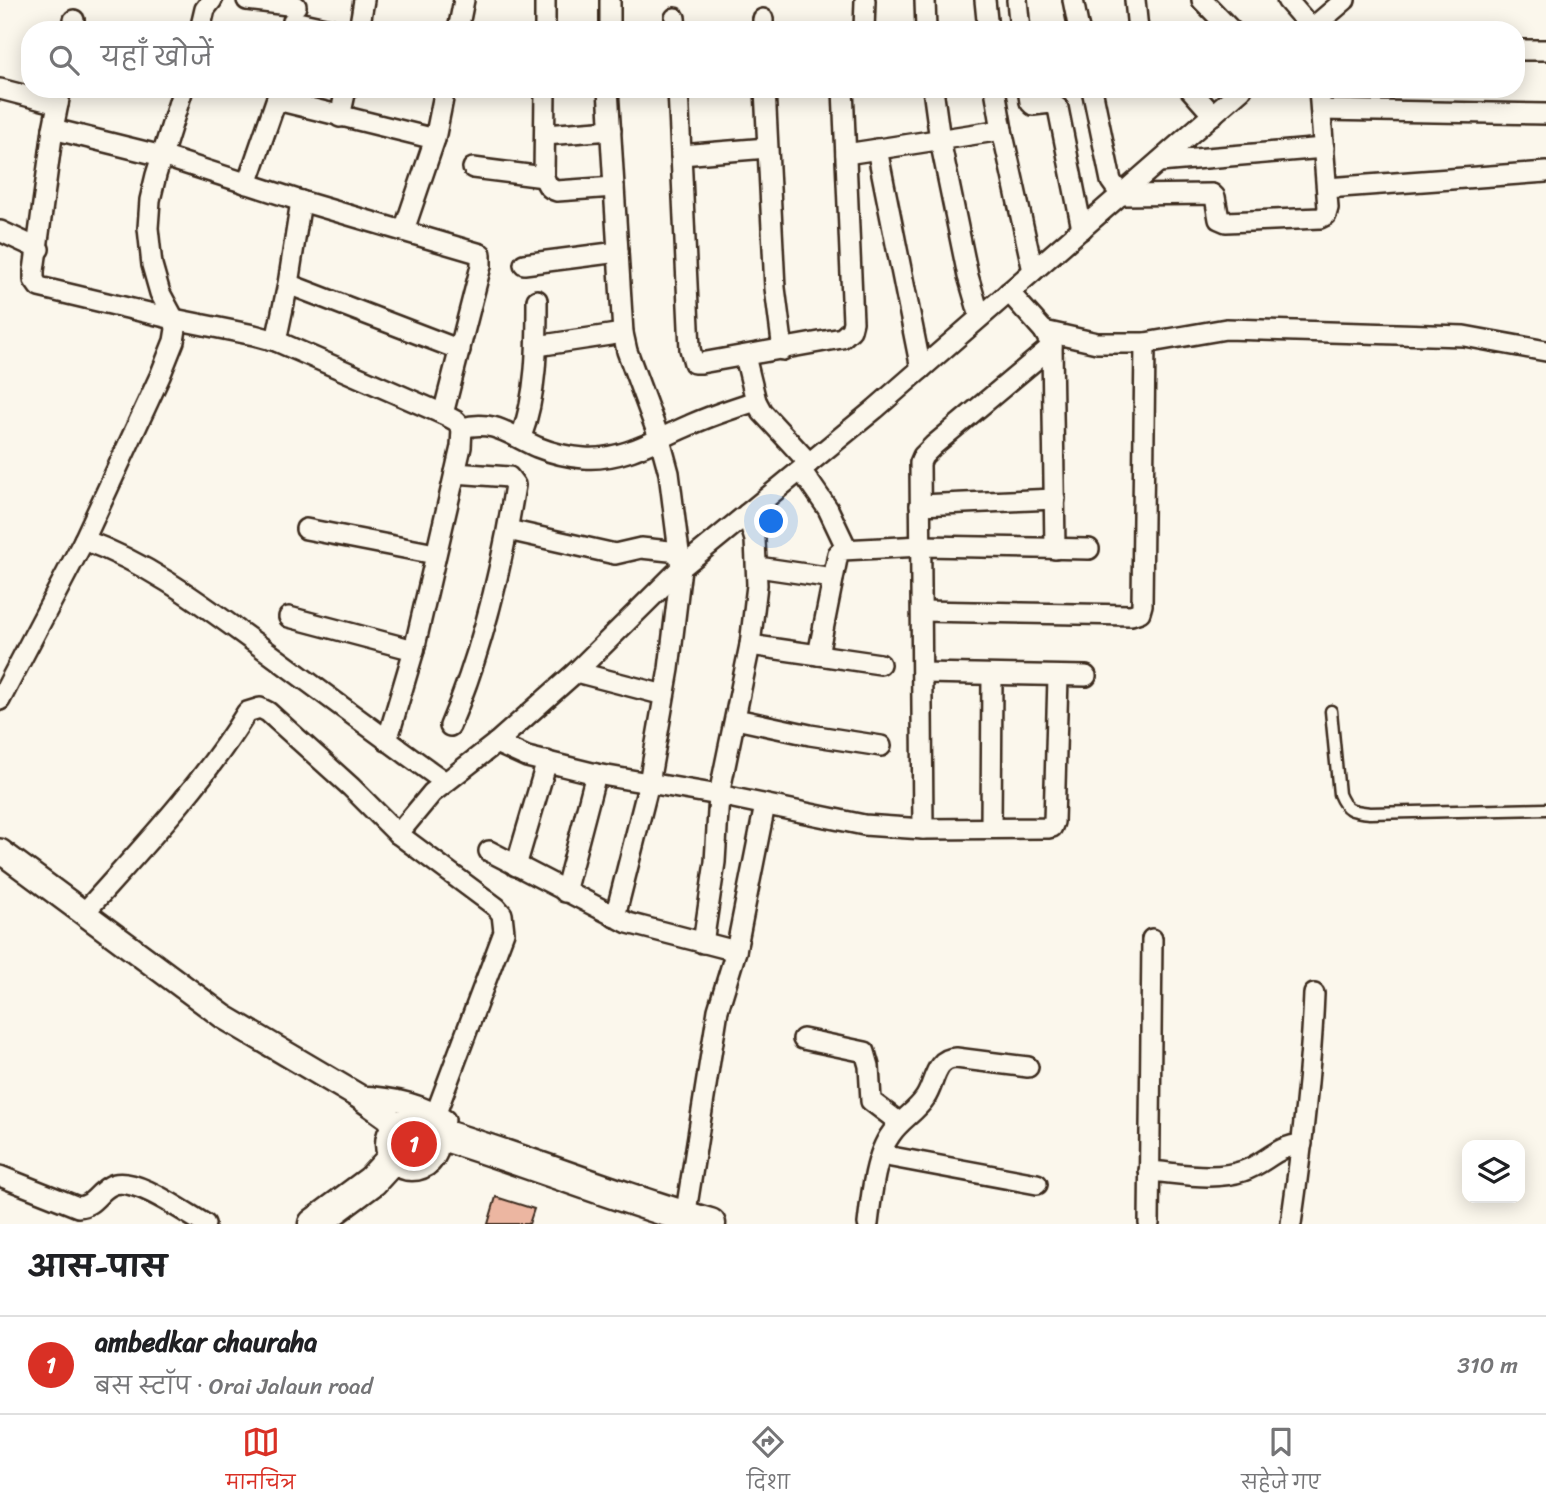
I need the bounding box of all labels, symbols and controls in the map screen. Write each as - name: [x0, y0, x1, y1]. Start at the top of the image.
- search box: [21, 21, 1525, 98]
- text: यहाँ खोजें: [101, 34, 213, 80]
- icon: search: [45, 41, 83, 79]
- your location: [754, 504, 788, 538]
- pin: 1: [391, 1118, 437, 1170]
- map controls: [1462, 1140, 1525, 1203]
- button: layers: [1462, 1140, 1525, 1203]
- text: आस-पास: [28, 1240, 167, 1294]
- text: ambedkar chauraha: [95, 1319, 317, 1365]
- text: 1: [46, 1345, 56, 1386]
- text: 310 m: [1457, 1345, 1518, 1386]
- text: बस स्टॉप · Orai Jalaun road: [95, 1366, 373, 1407]
- tab: मानचित्र: [226, 1423, 295, 1503]
- tab: दिशा: [747, 1423, 790, 1503]
- tab: सहेजे गए: [1241, 1423, 1320, 1503]

